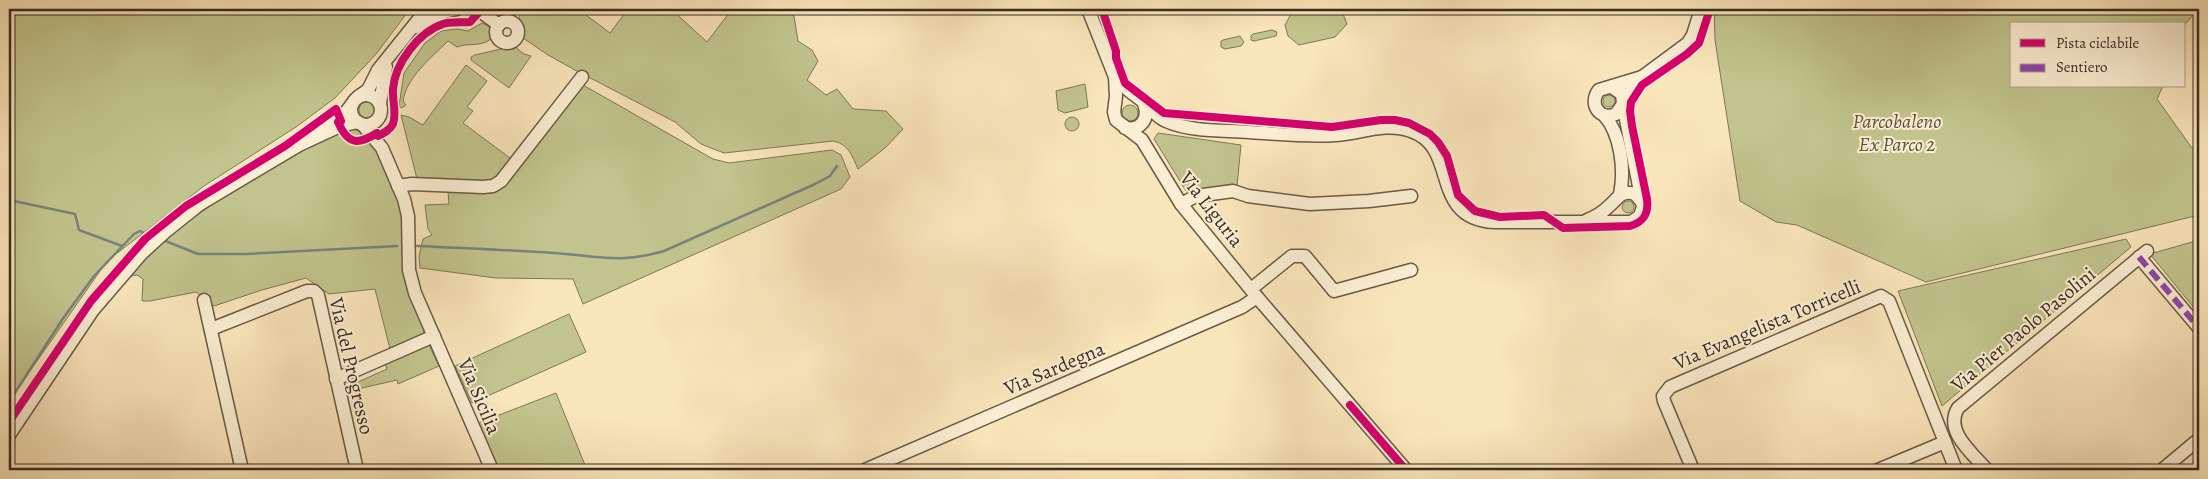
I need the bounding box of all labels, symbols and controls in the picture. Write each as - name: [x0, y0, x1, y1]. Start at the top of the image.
- legend: [2010, 22, 2186, 88]
- text: Pista ciclabile: [2056, 33, 2139, 53]
- text: Sentiero: [2056, 57, 2108, 77]
- park label: Parcobaleno Ex Parco 2: [1853, 108, 1941, 158]
- street label: Via Liguria: [1173, 165, 1250, 253]
- street label: Via Pier Paolo Pasolini: [1945, 261, 2101, 399]
- street label: Via Evangelista Torricelli: [1668, 273, 1865, 377]
- street label: Via del Progresso: [322, 294, 380, 437]
- street label: Via Sardegna: [999, 335, 1109, 402]
- street label: Via Sicilia: [451, 353, 508, 439]

